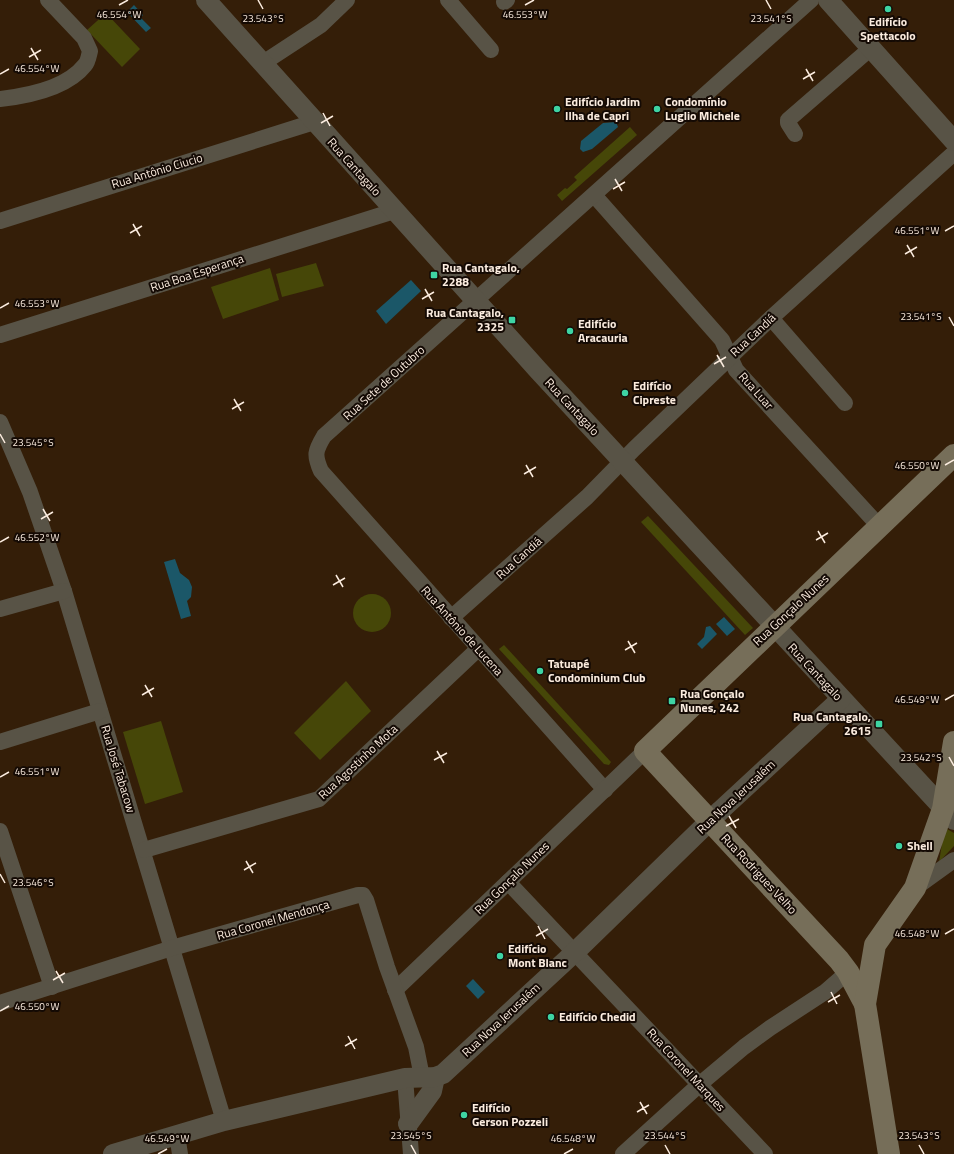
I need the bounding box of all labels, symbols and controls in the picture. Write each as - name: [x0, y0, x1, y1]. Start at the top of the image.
- marker: Edifício Spettacolo: [883, 4, 893, 14]
- text: 46.554°W: [97, 7, 141, 22]
- text: 46.553°W: [503, 7, 547, 22]
- text: 23.543°S: [242, 11, 284, 26]
- text: 23.541°S: [750, 11, 792, 26]
- place label: Edifício Spettacolo: [860, 12, 916, 45]
- text: 46.554°W: [15, 61, 59, 76]
- place label: Edifício Jardim Ilha de Capri: [565, 92, 640, 125]
- place label: Condomínio Luglio Michele: [665, 92, 740, 125]
- marker: Edifício Jardim Ilha de Capri: [552, 104, 562, 114]
- marker: Condomínio Luglio Michele: [652, 104, 662, 114]
- street label: Rua Cantagalo: [323, 133, 386, 200]
- street label: Rua Antônio Ciucio: [109, 148, 205, 193]
- text: 46.551°W: [895, 223, 939, 238]
- street label: Rua Boa Esperança: [148, 248, 246, 297]
- place label: Rua Cantagalo, 2288: [442, 258, 520, 291]
- marker: Rua Cantagalo, 2288: [429, 270, 439, 280]
- text: 46.553°W: [15, 296, 59, 311]
- place label: Rua Cantagalo, 2325: [426, 303, 504, 336]
- street label: Rua Candiá: [726, 308, 780, 361]
- text: 23.541°S: [900, 309, 942, 324]
- place label: Edifício Aracauria: [578, 314, 628, 347]
- marker: Rua Cantagalo, 2325: [507, 315, 517, 325]
- marker: Edifício Aracauria: [565, 326, 575, 336]
- street label: Rua Sete de Outubro: [339, 341, 429, 425]
- street label: Rua Luar: [734, 368, 778, 414]
- street label: Rua Cantagalo: [541, 374, 604, 440]
- place label: Edifício Cipreste: [633, 376, 676, 409]
- marker: Edifício Cipreste: [620, 388, 630, 398]
- text: 23.545°S: [12, 435, 54, 450]
- text: 46.550°W: [895, 458, 939, 473]
- text: 46.552°W: [15, 530, 59, 545]
- street label: Rua Candiá: [491, 532, 546, 584]
- street label: Rua Gonçalo Nunes: [748, 569, 833, 650]
- street label: Rua Antônio de Lucena: [417, 581, 508, 680]
- street label: Rua Cantagalo: [784, 639, 847, 705]
- place label: Tatuapé Condominium Club: [548, 654, 646, 687]
- marker: Tatuapé Condominium Club: [535, 666, 545, 676]
- place label: Rua Gonçalo Nunes, 242: [680, 684, 744, 717]
- text: 46.549°W: [895, 692, 939, 707]
- marker: Rua Gonçalo Nunes, 242: [667, 696, 677, 706]
- place label: Rua Cantagalo, 2615: [793, 707, 871, 740]
- marker: Rua Cantagalo, 2615: [874, 719, 884, 729]
- street label: Rua Agostinho Mota: [314, 720, 402, 804]
- street label: Rua José Tabacow: [96, 723, 141, 815]
- text: 23.542°S: [900, 750, 942, 765]
- street label: Rua Nova Jerusalém: [692, 755, 779, 838]
- text: 46.551°W: [15, 764, 59, 779]
- street label: Rua Rodrigues Velho: [717, 829, 802, 918]
- street label: Rua Gonçalo Nunes: [470, 836, 554, 919]
- place label: Shell: [907, 836, 933, 855]
- marker: Shell: [894, 841, 904, 851]
- text: 23.546°S: [12, 875, 54, 890]
- street label: Rua Coronel Mendonça: [214, 894, 331, 945]
- text: 46.548°W: [895, 926, 939, 941]
- place label: Edifício Mont Blanc: [508, 939, 567, 972]
- marker: Edifício Mont Blanc: [495, 951, 505, 961]
- street label: Rua Nova Jerusalém: [457, 978, 544, 1061]
- text: 46.550°W: [15, 999, 59, 1014]
- place label: Edifício Chedid: [559, 1007, 636, 1026]
- marker: Edifício Chedid: [546, 1012, 556, 1022]
- street label: Rua Coronel Marques: [643, 1024, 730, 1116]
- place label: Edifício Gerson Pozzeli: [472, 1098, 548, 1131]
- marker: Edifício Gerson Pozzeli: [459, 1110, 469, 1120]
- text: 23.545°S: [390, 1128, 432, 1143]
- text: 23.544°S: [644, 1128, 686, 1143]
- text: 23.543°S: [898, 1128, 940, 1143]
- text: 46.549°W: [145, 1131, 189, 1146]
- text: 46.548°W: [551, 1131, 595, 1146]

